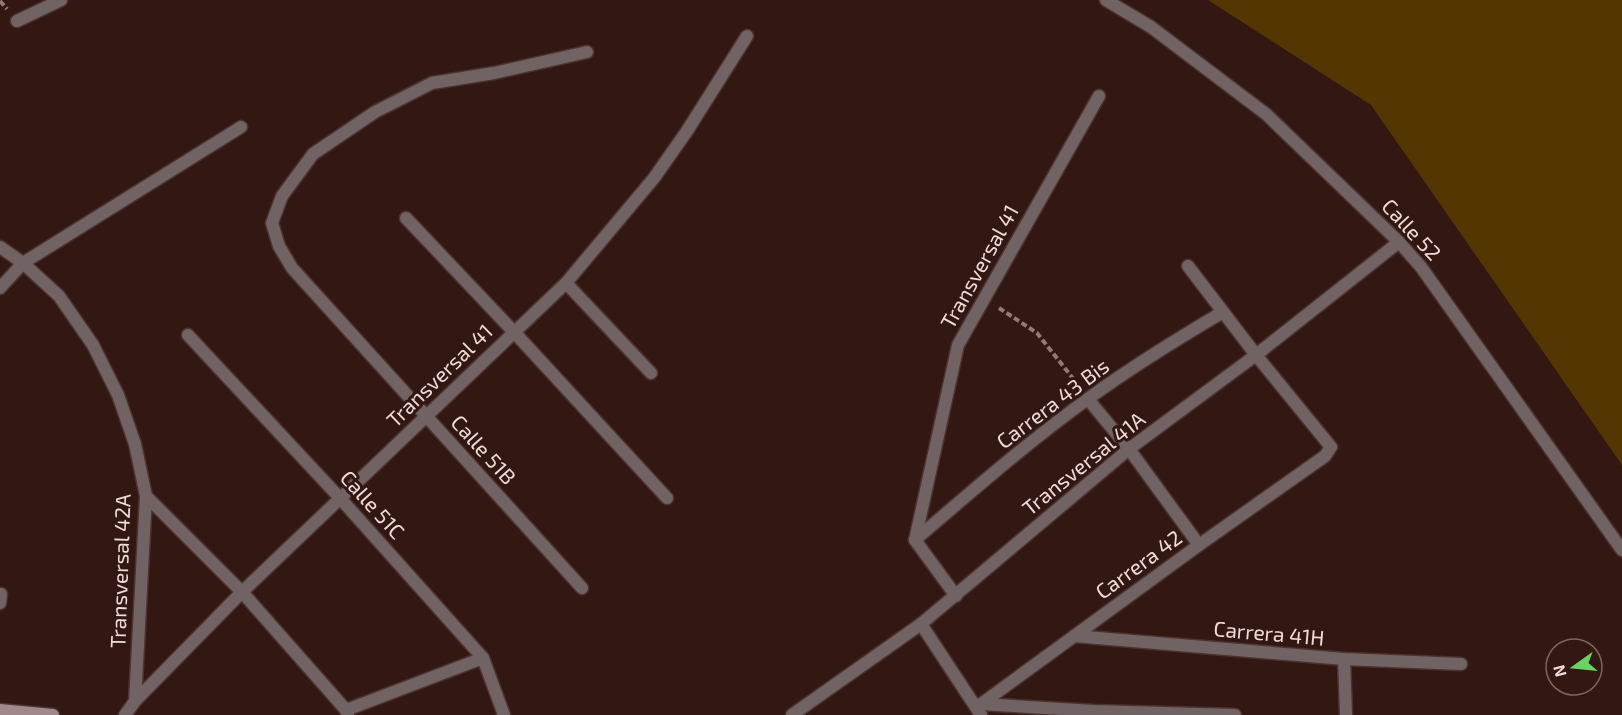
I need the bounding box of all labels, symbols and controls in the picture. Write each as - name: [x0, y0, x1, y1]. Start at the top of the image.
- street label: Calle 52: [1377, 193, 1447, 265]
- street label: Transversal 41: [934, 200, 1023, 332]
- street label: Transversal 41: [381, 318, 497, 432]
- street label: Carrera 43 Bis: [991, 352, 1113, 453]
- street label: Transversal 41A: [1017, 406, 1149, 520]
- street label: Calle 51B: [447, 409, 522, 489]
- street label: Calle 51C: [336, 465, 410, 543]
- street label: Transversal 42A: [104, 494, 135, 648]
- street label: Carrera 42: [1090, 524, 1186, 603]
- street label: Carrera 41H: [1213, 615, 1326, 650]
- north arrow: [1544, 637, 1604, 697]
- text: N: [1548, 663, 1570, 679]

